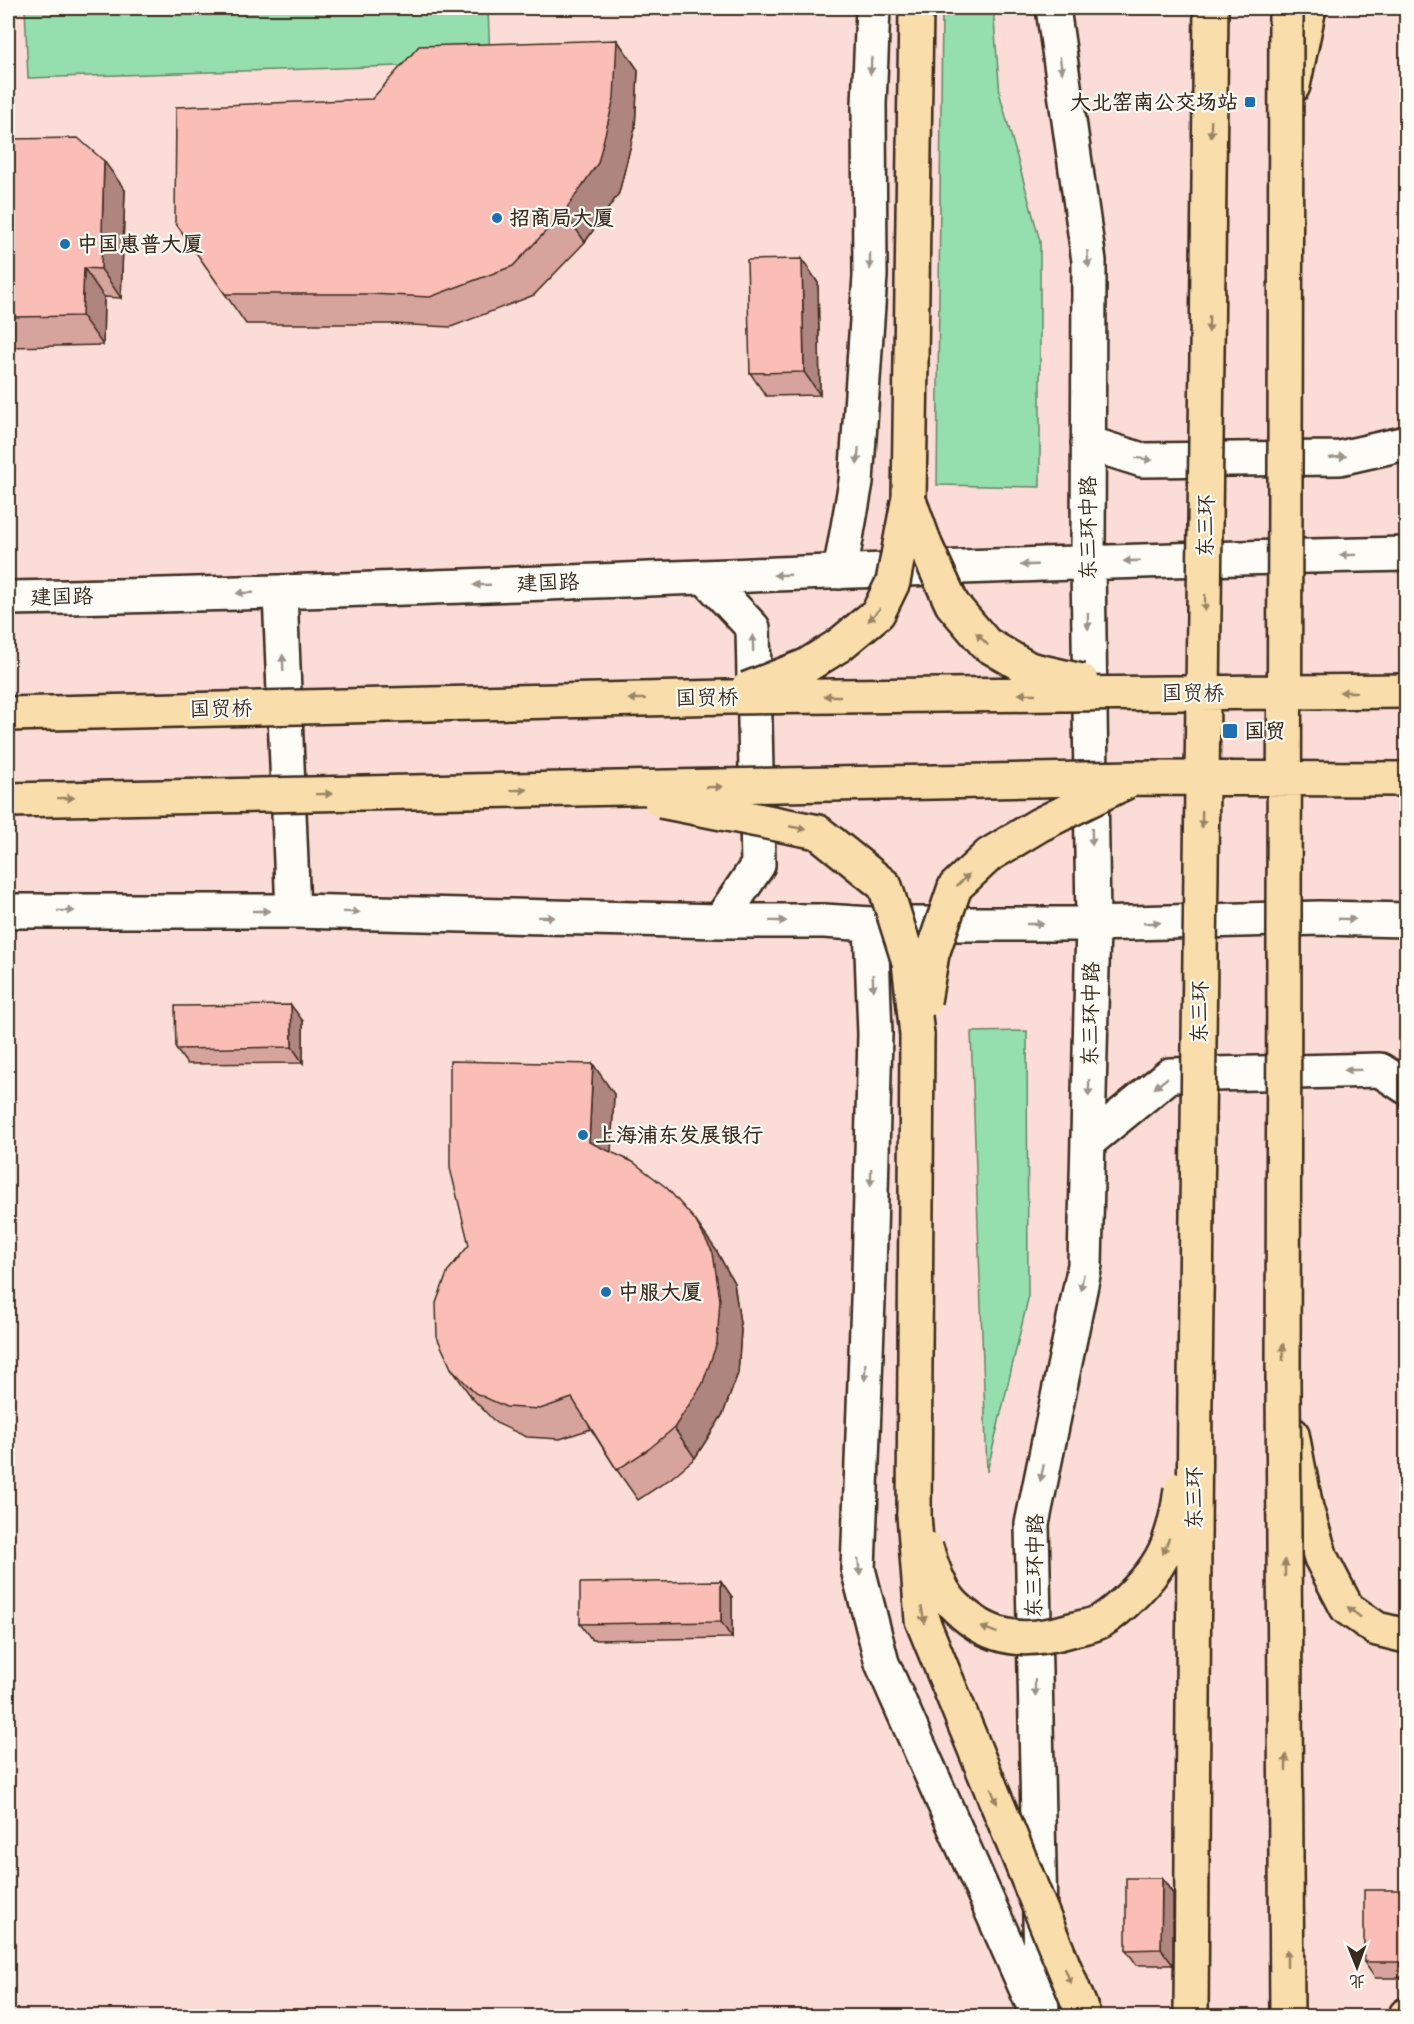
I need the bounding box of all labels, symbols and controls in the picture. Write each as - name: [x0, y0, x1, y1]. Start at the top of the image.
- one-way arrow: [866, 56, 875, 75]
- one-way arrow: [1057, 56, 1066, 75]
- place label: 大北窑南公交场站: [1070, 89, 1238, 116]
- marker: 大北窑南公交场站: [1243, 95, 1257, 109]
- one-way arrow: [1206, 119, 1216, 138]
- place label: 招商局大厦: [509, 205, 614, 232]
- marker: 招商局大厦: [490, 211, 504, 225]
- place label: 中国惠普大厦: [77, 231, 203, 258]
- marker: 中国惠普大厦: [58, 237, 72, 251]
- one-way arrow: [1083, 249, 1093, 268]
- one-way arrow: [865, 251, 875, 270]
- one-way arrow: [1204, 314, 1214, 333]
- one-way arrow: [854, 446, 863, 465]
- one-way arrow: [1329, 452, 1348, 462]
- one-way arrow: [1135, 454, 1154, 463]
- street label: 东三环中路: [1075, 476, 1102, 581]
- street label: 东三环: [1192, 494, 1220, 558]
- one-way arrow: [1339, 551, 1358, 560]
- one-way arrow: [1123, 556, 1142, 565]
- one-way arrow: [1020, 560, 1039, 570]
- street label: 建国路: [516, 568, 580, 598]
- one-way arrow: [772, 570, 791, 579]
- one-way arrow: [473, 581, 492, 590]
- street label: 建国路: [30, 583, 94, 611]
- one-way arrow: [236, 589, 255, 598]
- one-way arrow: [1200, 593, 1210, 612]
- one-way arrow: [867, 607, 881, 622]
- one-way arrow: [1084, 612, 1093, 631]
- one-way arrow: [976, 632, 990, 646]
- one-way arrow: [749, 634, 758, 653]
- one-way arrow: [278, 654, 287, 673]
- street label: 国贸桥: [1162, 680, 1225, 707]
- street label: 国贸桥: [675, 684, 739, 712]
- one-way arrow: [1339, 687, 1358, 697]
- one-way arrow: [1018, 689, 1037, 699]
- one-way arrow: [823, 691, 842, 701]
- one-way arrow: [628, 694, 647, 704]
- street label: 国贸桥: [189, 695, 253, 723]
- place label: 国贸: [1244, 718, 1286, 745]
- marker: 国贸: [1221, 722, 1239, 740]
- one-way arrow: [704, 782, 723, 791]
- one-way arrow: [509, 785, 528, 795]
- one-way arrow: [314, 789, 333, 799]
- one-way arrow: [56, 794, 75, 803]
- one-way arrow: [1198, 809, 1207, 828]
- one-way arrow: [789, 824, 808, 833]
- one-way arrow: [1087, 828, 1097, 847]
- one-way arrow: [955, 873, 970, 887]
- one-way arrow: [56, 906, 75, 916]
- one-way arrow: [251, 906, 270, 916]
- one-way arrow: [342, 907, 361, 917]
- one-way arrow: [537, 912, 556, 921]
- one-way arrow: [1337, 914, 1356, 923]
- one-way arrow: [769, 916, 788, 926]
- one-way arrow: [1142, 918, 1161, 927]
- one-way arrow: [1025, 919, 1044, 929]
- street label: 东三环中路: [1077, 961, 1105, 1067]
- one-way arrow: [868, 973, 878, 992]
- street label: 东三环: [1186, 980, 1214, 1044]
- one-way arrow: [1344, 1066, 1363, 1075]
- one-way arrow: [1153, 1076, 1169, 1089]
- one-way arrow: [1084, 1078, 1094, 1097]
- place label: 上海浦东发展银行: [595, 1122, 763, 1149]
- marker: 上海浦东发展银行: [576, 1128, 590, 1142]
- one-way arrow: [867, 1168, 876, 1187]
- one-way arrow: [1076, 1273, 1086, 1292]
- place label: 中服大厦: [618, 1279, 702, 1306]
- marker: 中服大厦: [599, 1285, 613, 1299]
- one-way arrow: [1279, 1343, 1288, 1362]
- one-way arrow: [861, 1363, 870, 1382]
- one-way arrow: [1037, 1464, 1046, 1483]
- street label: 东三环: [1181, 1467, 1208, 1530]
- street label: 东三环中路: [1021, 1513, 1049, 1619]
- one-way arrow: [1161, 1538, 1171, 1556]
- one-way arrow: [854, 1558, 864, 1577]
- one-way arrow: [1280, 1559, 1289, 1578]
- one-way arrow: [918, 1606, 927, 1625]
- one-way arrow: [1347, 1607, 1362, 1619]
- one-way arrow: [980, 1624, 998, 1634]
- one-way arrow: [1030, 1679, 1040, 1698]
- one-way arrow: [1281, 1754, 1291, 1773]
- one-way arrow: [990, 1787, 999, 1805]
- north arrow: [1327, 1937, 1387, 1997]
- one-way arrow: [1282, 1949, 1292, 1968]
- one-way arrow: [1063, 1968, 1073, 1986]
- text: 北: [1349, 1971, 1365, 1991]

